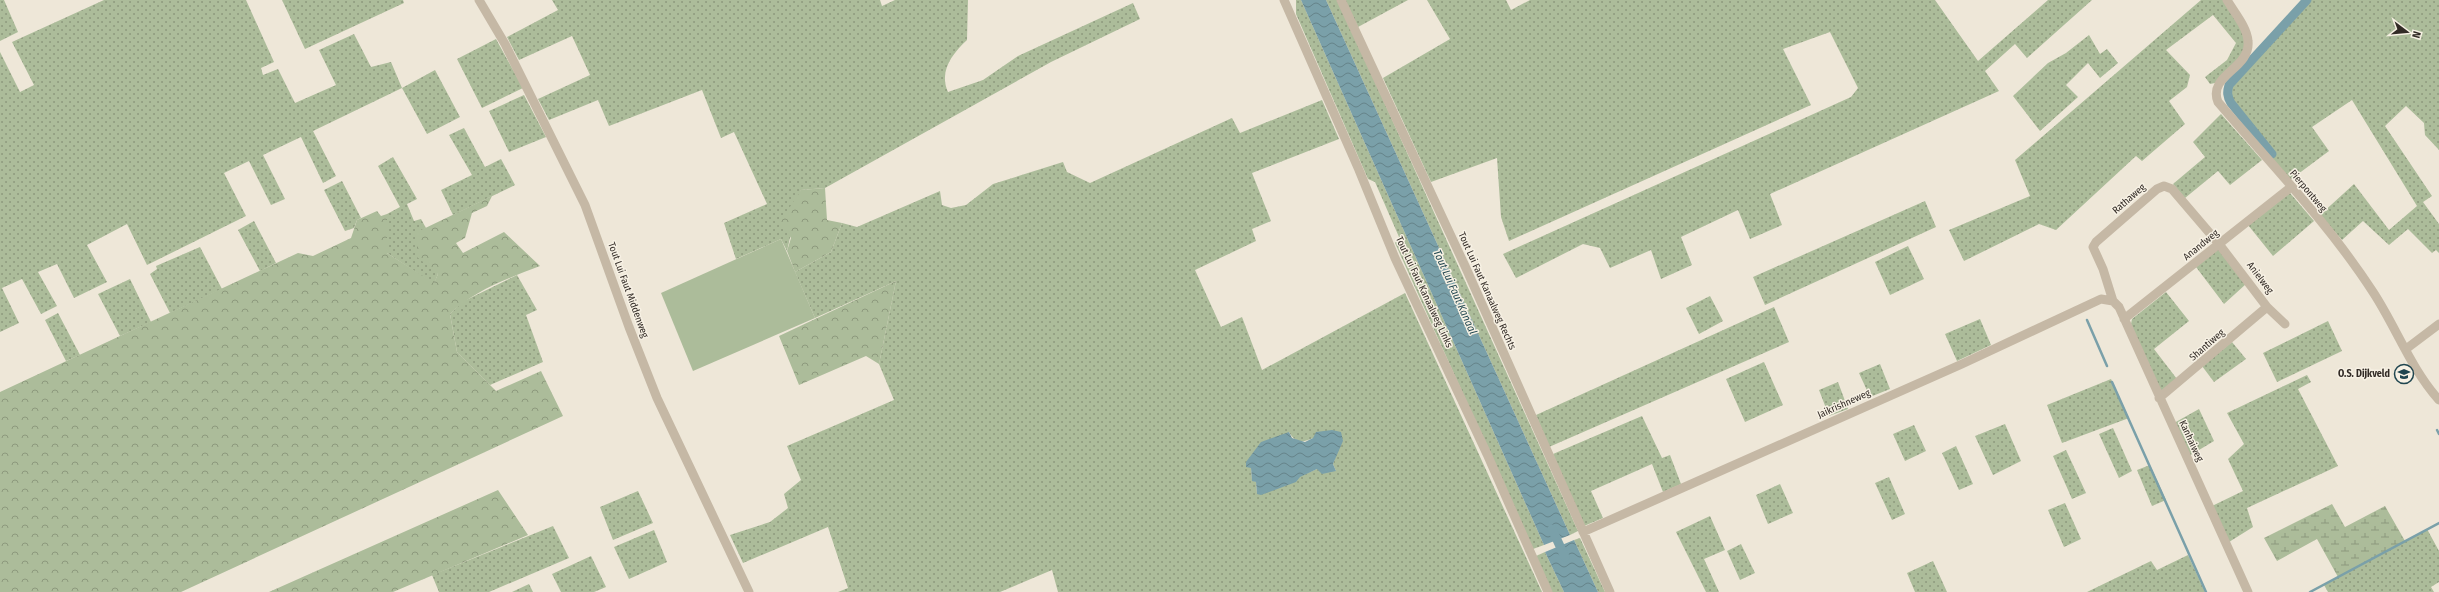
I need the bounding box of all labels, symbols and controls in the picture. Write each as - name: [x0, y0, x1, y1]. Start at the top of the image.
- north arrow: [2387, 12, 2427, 52]
- text: N: [2409, 30, 2423, 40]
- street label: Pierpontweg: [2287, 167, 2329, 215]
- street label: Rathaweg: [2110, 181, 2148, 217]
- street label: Anandweg: [2181, 227, 2221, 263]
- street label: Tout Lui Faut Kanaalweg Rechts: [1456, 230, 1518, 352]
- street label: Tout Lui Faut Kanaalweg Links: [1393, 234, 1455, 350]
- street label: Tout Lui Faut Middenweg: [605, 241, 651, 340]
- water label: Tout Lui Faut Kanaal: [1430, 248, 1480, 336]
- street label: Anielweg: [2244, 260, 2276, 297]
- street label: Shantiweg: [2187, 326, 2227, 363]
- school or university icon: O.S. Dijkveld: [2393, 363, 2415, 385]
- place label: O.S. Dijkveld: [2338, 368, 2390, 380]
- street label: Jaikrishneweg: [1816, 387, 1873, 421]
- street label: Kanhaiweg: [2176, 418, 2206, 464]

